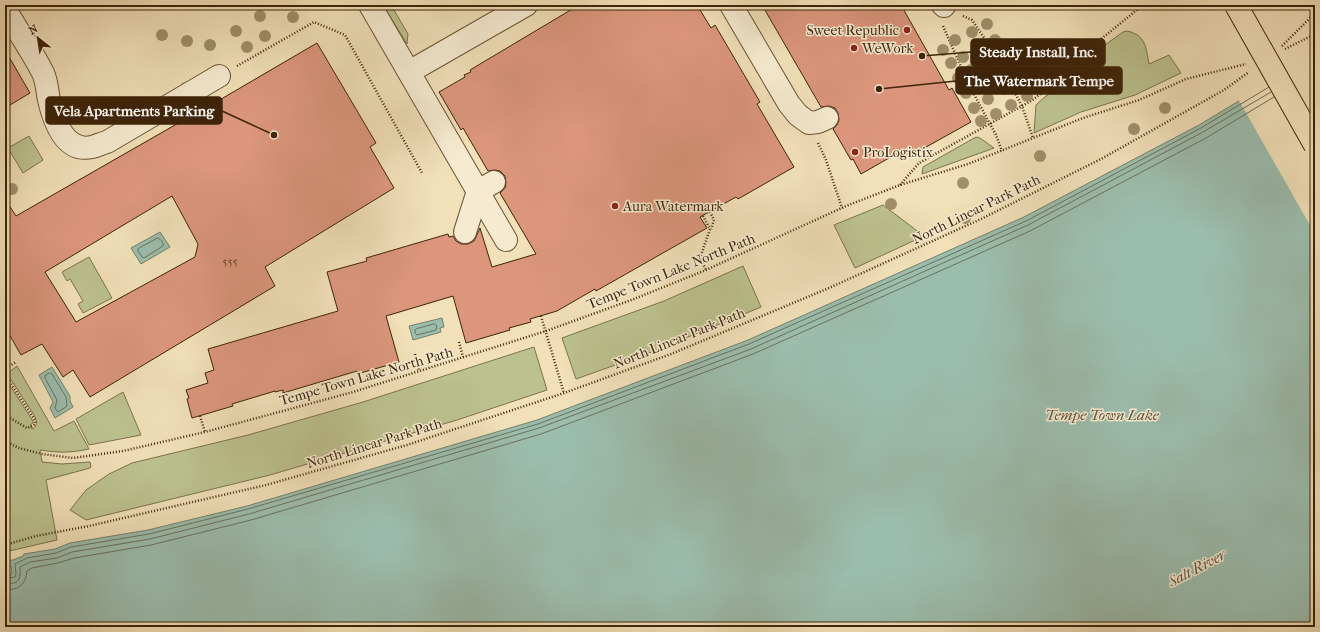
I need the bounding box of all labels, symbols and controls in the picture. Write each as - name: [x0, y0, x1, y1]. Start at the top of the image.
- north arrow: [18, 18, 58, 58]
- text: N: [26, 22, 41, 37]
- place label: Sweet Republic: [806, 22, 899, 39]
- marker: Sweet Republic: [902, 25, 912, 35]
- callout: Steady Install, Inc.: [971, 39, 1105, 66]
- place label: WeWork: [861, 40, 914, 57]
- marker: WeWork: [849, 43, 859, 53]
- text: Steady Install, Inc.: [979, 43, 1097, 61]
- callout: The Watermark Tempe: [956, 67, 1122, 94]
- text: The Watermark Tempe: [963, 72, 1115, 90]
- callout: Vela Apartments Parking: [46, 97, 222, 124]
- text: Vela Apartments Parking: [53, 102, 215, 120]
- place label: ProLogistix: [863, 144, 934, 161]
- marker: ProLogistix: [850, 147, 860, 157]
- street label: North Linear Park Path: [909, 171, 1043, 248]
- place label: Aura Watermark: [622, 198, 724, 215]
- marker: Aura Watermark: [610, 201, 620, 211]
- street label: Tempe Town Lake North Path: [585, 230, 758, 313]
- house number: 555: [222, 255, 238, 269]
- street label: North Linear Park Path: [611, 304, 748, 373]
- street label: Tempe Town Lake North Path: [277, 344, 455, 409]
- water label: Tempe Town Lake: [1045, 406, 1160, 424]
- street label: North Linear Park Path: [304, 415, 444, 472]
- water label: Salt River: [1164, 545, 1230, 591]

